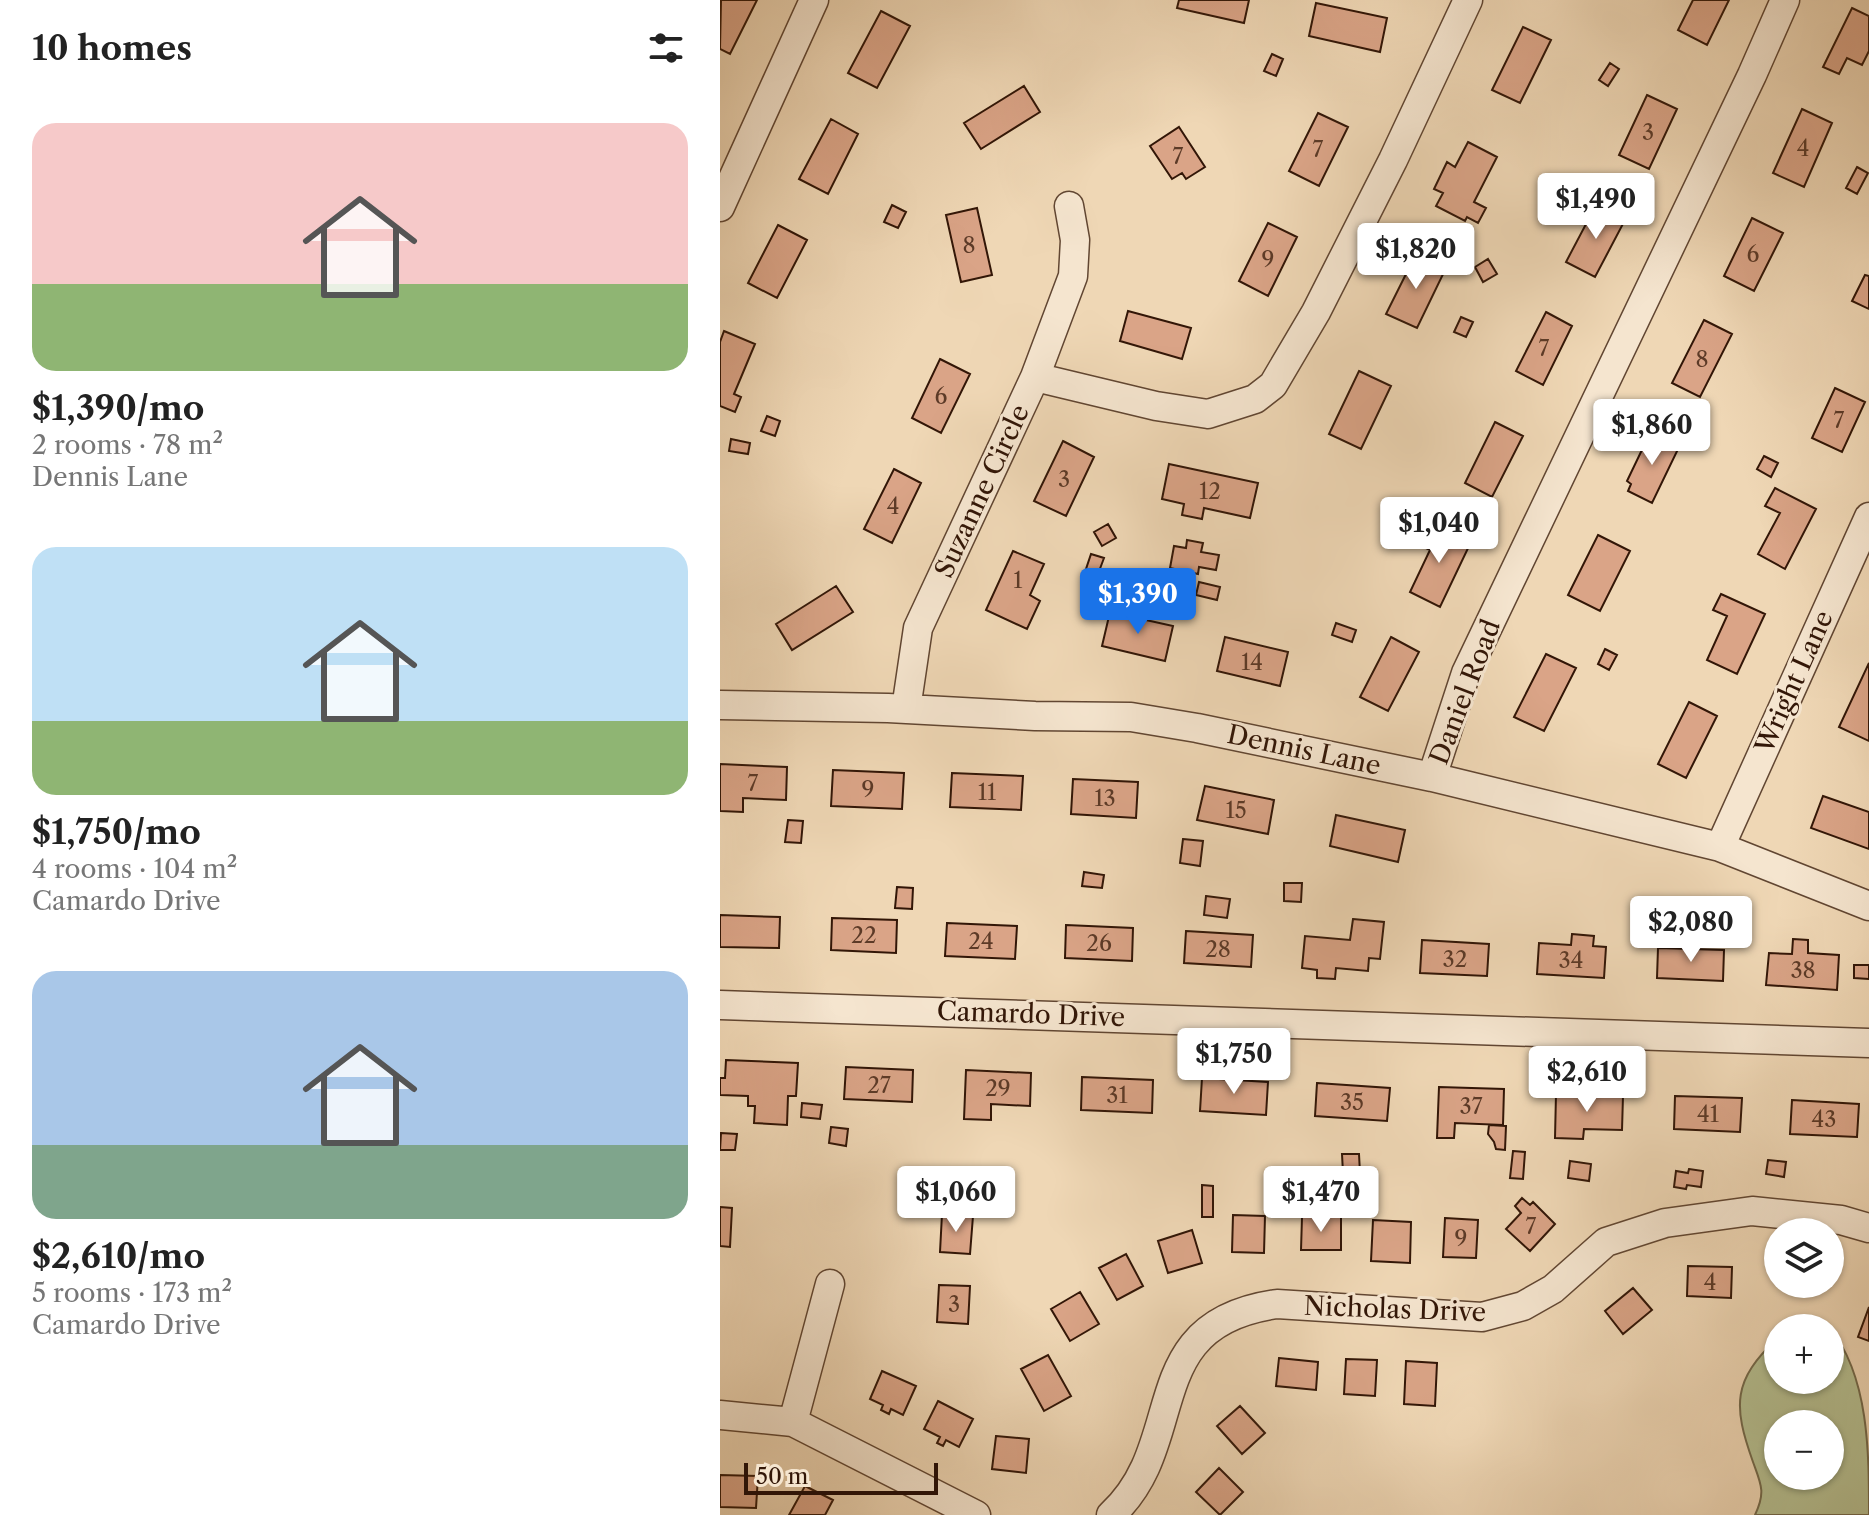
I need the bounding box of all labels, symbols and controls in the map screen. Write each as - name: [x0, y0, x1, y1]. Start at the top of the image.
- icon: filters: [644, 26, 688, 70]
- text: 10 homes: [32, 27, 192, 69]
- house number: 3: [1642, 119, 1654, 146]
- house number: 4: [1797, 135, 1809, 162]
- house number: 7: [1313, 136, 1324, 163]
- house number: 7: [1173, 143, 1184, 170]
- pin: $1,490: [1531, 173, 1661, 241]
- icon: home: [288, 175, 432, 319]
- text: $1,490: [1556, 183, 1636, 215]
- pin: $1,820: [1351, 223, 1481, 291]
- house number: 8: [962, 232, 976, 259]
- text: $1,820: [1375, 233, 1457, 265]
- house number: 6: [1747, 241, 1760, 268]
- house number: 9: [1262, 246, 1274, 273]
- house number: 7: [1539, 335, 1550, 362]
- house number: 8: [1695, 346, 1709, 373]
- house number: 6: [935, 383, 948, 410]
- text: $1,390/mo: [32, 387, 204, 429]
- street label: Suzanne Circle: [928, 399, 1036, 583]
- pin: $1,860: [1587, 399, 1717, 467]
- house number: 7: [1834, 407, 1845, 434]
- text: $1,860: [1611, 409, 1693, 441]
- text: 2 rooms · 78 m²: [32, 429, 223, 461]
- text: Dennis Lane: [32, 461, 188, 493]
- house number: 3: [1058, 466, 1070, 493]
- house number: 12: [1199, 478, 1221, 505]
- house number: 4: [887, 493, 899, 520]
- pin: $1,040: [1374, 497, 1504, 565]
- text: $1,040: [1398, 507, 1480, 539]
- house number: 1: [1013, 567, 1023, 594]
- pin: $1,390: [1073, 568, 1203, 636]
- text: $1,390: [1098, 578, 1178, 610]
- icon: home: [288, 599, 432, 743]
- street label: Wright Lane: [1748, 606, 1840, 759]
- street label: Daniel Road: [1423, 615, 1507, 769]
- house number: 14: [1241, 649, 1263, 676]
- street label: Dennis Lane: [1224, 718, 1384, 782]
- house number: 7: [748, 770, 759, 797]
- house number: 9: [862, 776, 874, 803]
- house number: 11: [978, 779, 996, 806]
- house number: 13: [1094, 785, 1116, 812]
- house number: 15: [1225, 797, 1247, 824]
- text: $1,750/mo: [32, 811, 201, 853]
- text: 4 rooms · 104 m²: [32, 853, 237, 885]
- text: Camardo Drive: [32, 885, 221, 917]
- pin: $2,080: [1626, 896, 1756, 964]
- text: $2,080: [1648, 906, 1734, 938]
- house number: 22: [851, 922, 877, 949]
- house number: 24: [968, 928, 994, 955]
- house number: 26: [1086, 930, 1112, 957]
- house number: 28: [1205, 936, 1231, 963]
- house number: 32: [1443, 946, 1467, 973]
- house number: 34: [1559, 947, 1583, 974]
- house number: 38: [1790, 957, 1816, 984]
- street label: Camardo Drive: [936, 995, 1126, 1033]
- icon: home: [288, 1023, 432, 1167]
- pin: $1,750: [1169, 1028, 1299, 1096]
- text: $1,750: [1195, 1038, 1273, 1070]
- pin: $2,610: [1522, 1046, 1652, 1114]
- text: $2,610: [1547, 1056, 1627, 1088]
- house number: 27: [867, 1072, 891, 1099]
- house number: 29: [985, 1075, 1011, 1102]
- house number: 31: [1106, 1082, 1128, 1109]
- house number: 35: [1340, 1089, 1364, 1116]
- house number: 37: [1460, 1093, 1483, 1120]
- house number: 41: [1697, 1101, 1719, 1128]
- house number: 43: [1812, 1106, 1836, 1133]
- pin: $1,060: [891, 1166, 1021, 1234]
- pin: $1,470: [1256, 1166, 1386, 1234]
- text: $1,060: [915, 1176, 997, 1208]
- text: $1,470: [1282, 1176, 1360, 1208]
- house number: 7: [1526, 1213, 1537, 1240]
- map controls: [1764, 1218, 1844, 1490]
- button: layers: [1764, 1218, 1844, 1298]
- house number: 9: [1455, 1225, 1467, 1252]
- text: $2,610/mo: [32, 1235, 205, 1277]
- house number: 4: [1704, 1269, 1716, 1296]
- text: 5 rooms · 173 m²: [32, 1277, 232, 1309]
- street label: Nicholas Drive: [1303, 1290, 1487, 1328]
- house number: 3: [948, 1291, 960, 1318]
- text: Camardo Drive: [32, 1309, 221, 1341]
- button: +: [1764, 1314, 1844, 1394]
- button: −: [1764, 1410, 1844, 1490]
- scale bar: [744, 1459, 938, 1495]
- text: 50 m: [756, 1463, 808, 1490]

